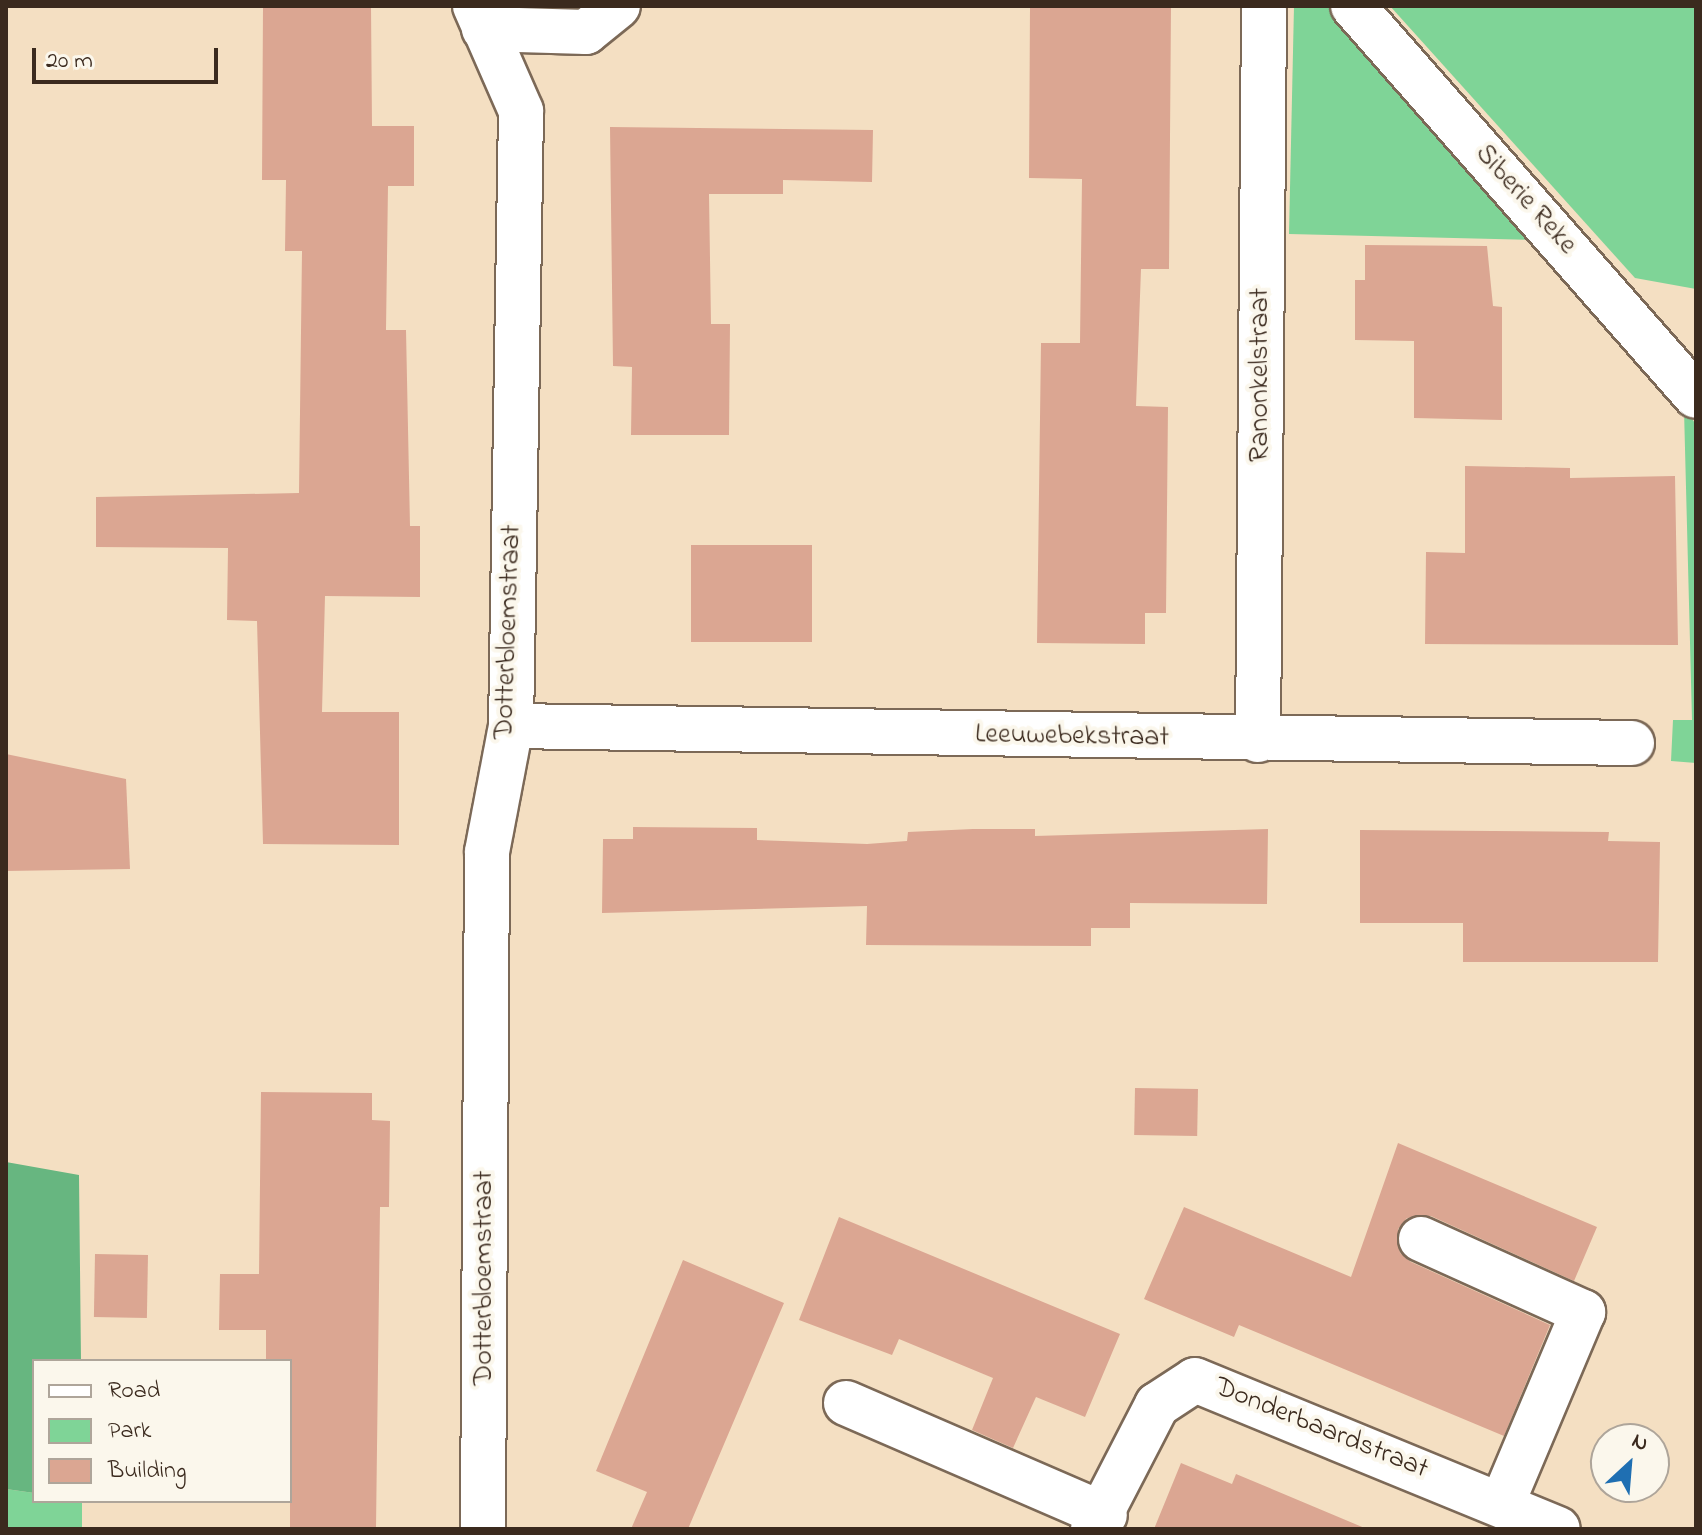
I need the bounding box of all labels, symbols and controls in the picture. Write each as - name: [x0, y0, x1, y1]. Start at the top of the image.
- scale bar: [36, 32, 222, 82]
- text: 20 m: [46, 44, 93, 79]
- street label: Siberie Reke: [1467, 138, 1583, 262]
- street label: Ranonkelstraat: [1244, 288, 1278, 462]
- street label: Dotterbloemstraat: [488, 524, 530, 740]
- street label: Leeuwebekstraat: [975, 719, 1169, 755]
- street label: Dotterbloemstraat: [468, 1171, 502, 1385]
- legend: [32, 1359, 292, 1503]
- street label: Donderbaardstraat: [1209, 1371, 1433, 1487]
- text: Road: [108, 1374, 160, 1409]
- text: Park: [108, 1414, 151, 1449]
- north arrow: [1590, 1423, 1670, 1503]
- text: N: [1626, 1426, 1653, 1461]
- text: Building: [108, 1454, 187, 1489]

